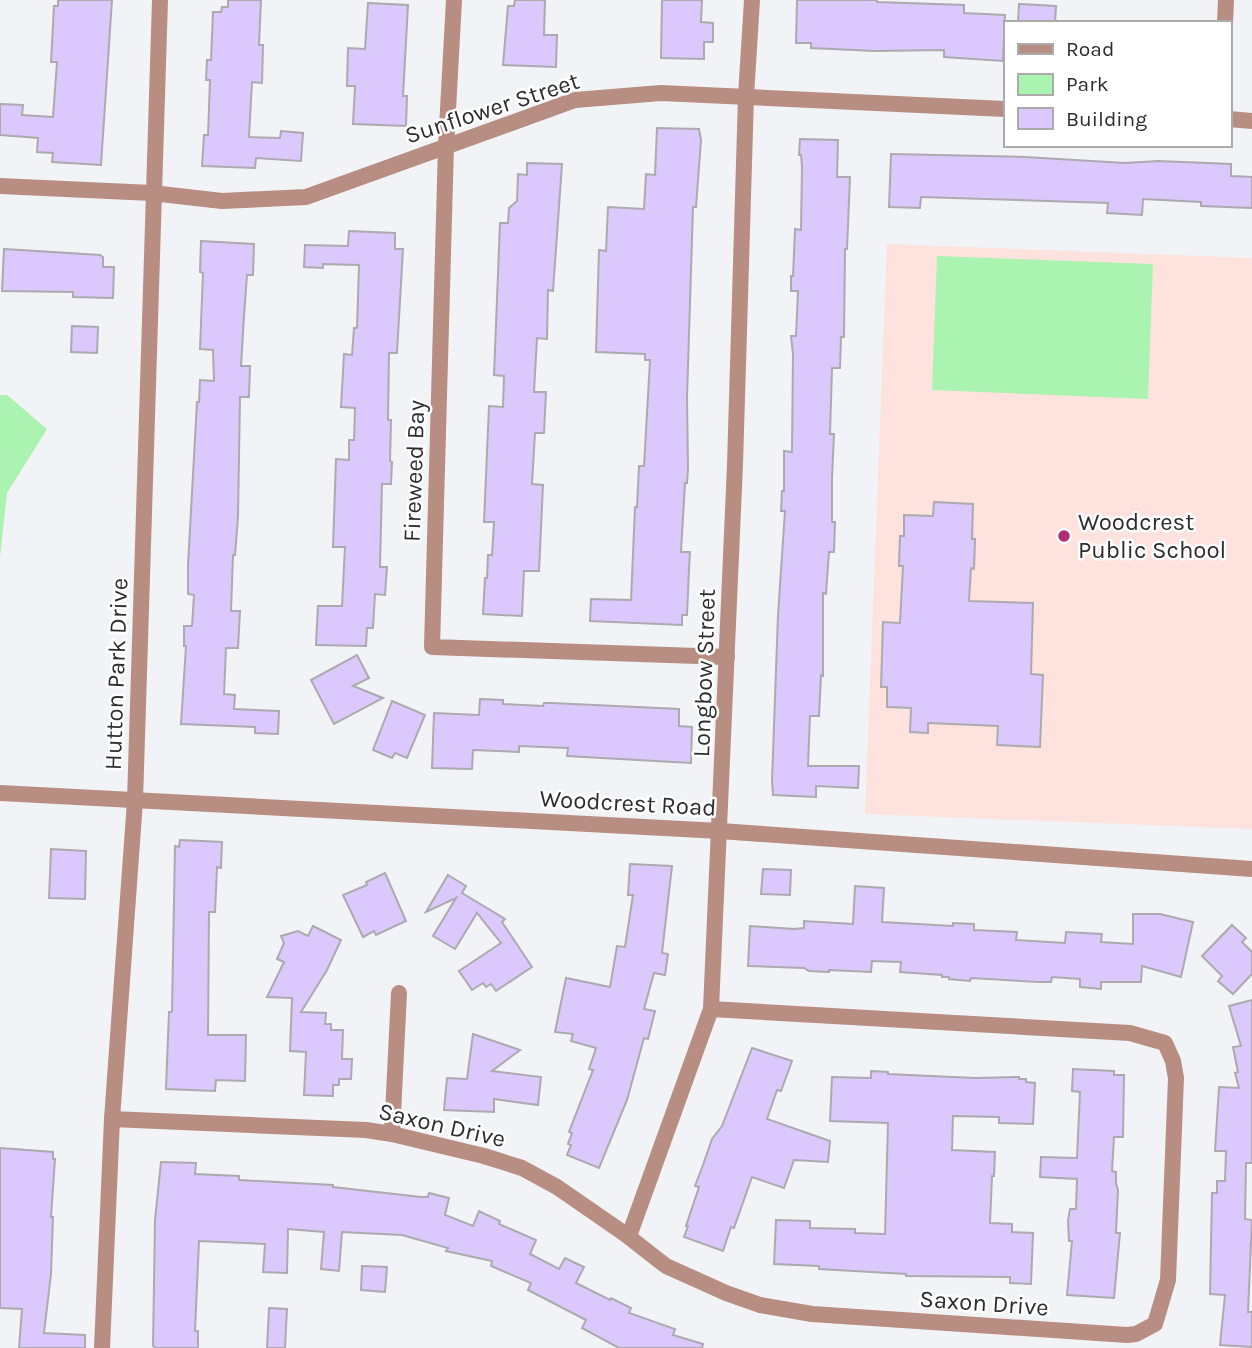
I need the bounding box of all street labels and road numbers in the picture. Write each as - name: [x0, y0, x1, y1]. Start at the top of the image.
- street label: Sunflower Street: [401, 67, 583, 149]
- street label: Fireweed Bay: [398, 400, 430, 542]
- street label: Hutton Park Drive: [99, 577, 133, 771]
- street label: Longbow Street: [687, 588, 721, 758]
- street label: Woodcrest Road: [539, 784, 717, 822]
- street label: Saxon Drive: [376, 1097, 508, 1153]
- street label: Saxon Drive: [919, 1285, 1049, 1321]

